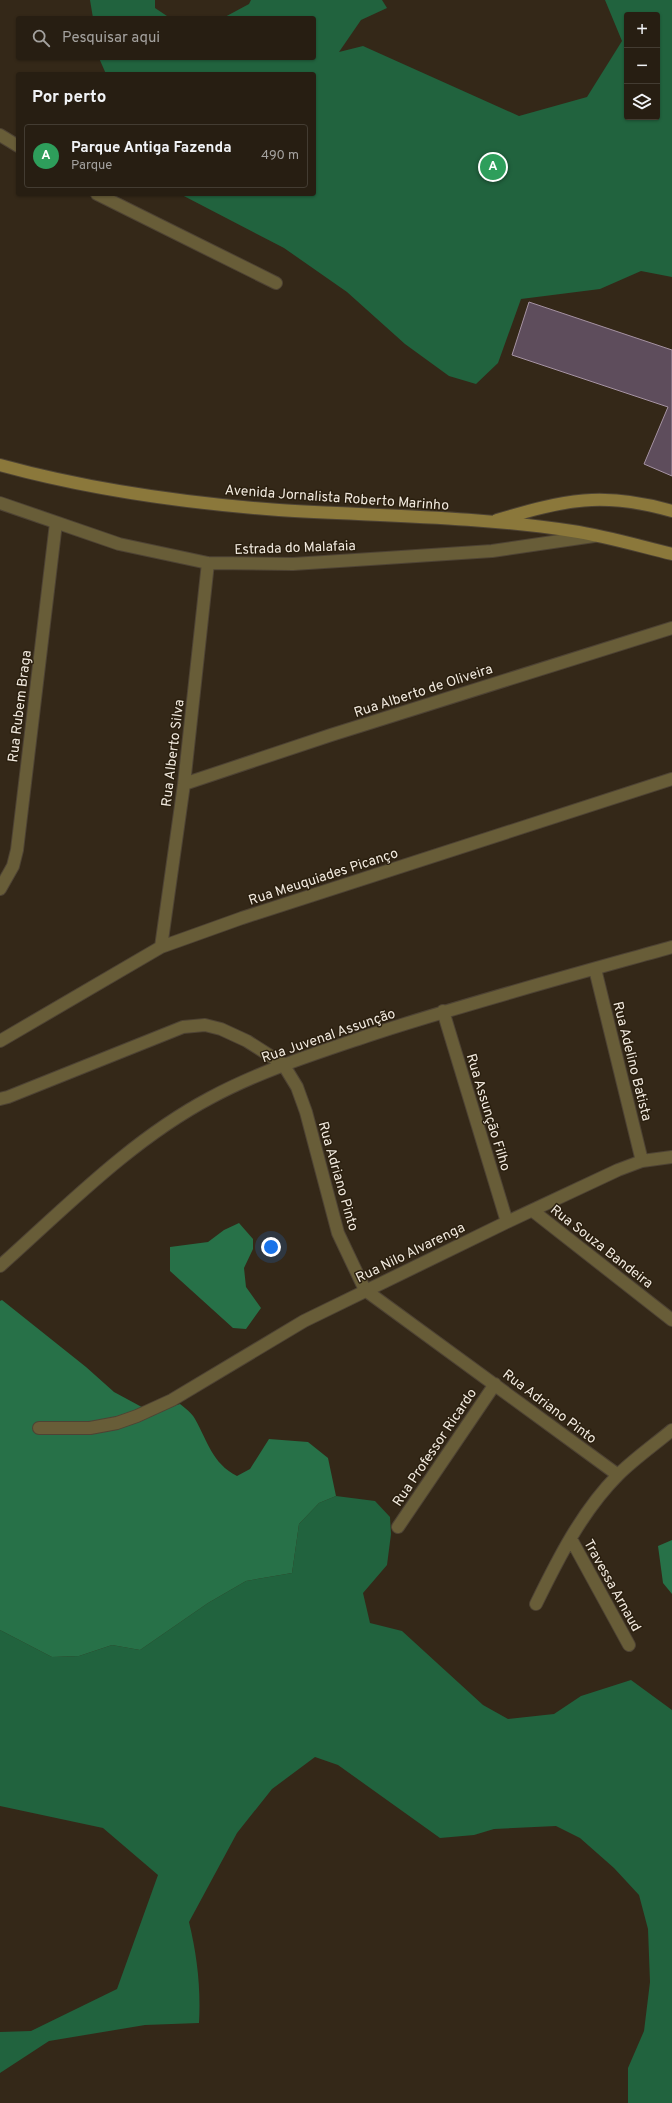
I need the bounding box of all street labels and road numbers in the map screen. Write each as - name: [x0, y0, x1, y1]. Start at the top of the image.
- street label: Avenida Jornalista Roberto Marinho: [224, 482, 450, 515]
- street label: Estrada do Malafaia: [234, 538, 356, 559]
- street label: Rua Rubem Braga: [5, 649, 36, 763]
- street label: Rua Alberto de Oliveira: [352, 661, 495, 722]
- street label: Rua Alberto Silva: [158, 699, 188, 808]
- street label: Rua Meuquiades Picanço: [247, 845, 401, 910]
- street label: Rua Adelino Batista: [608, 1000, 655, 1123]
- street label: Rua Juvenal Assunção: [259, 1005, 398, 1067]
- street label: Rua Assunção Filho: [462, 1052, 514, 1173]
- street label: Rua Adriano Pinto: [314, 1120, 361, 1233]
- street label: Rua Souza Bandeira: [546, 1202, 656, 1293]
- street label: Rua Nilo Alvarenga: [353, 1220, 468, 1287]
- street label: Rua Adriano Pinto: [499, 1366, 600, 1448]
- street label: Rua Professor Ricardo: [389, 1385, 481, 1510]
- street label: Travessa Arnaud: [579, 1537, 644, 1635]

